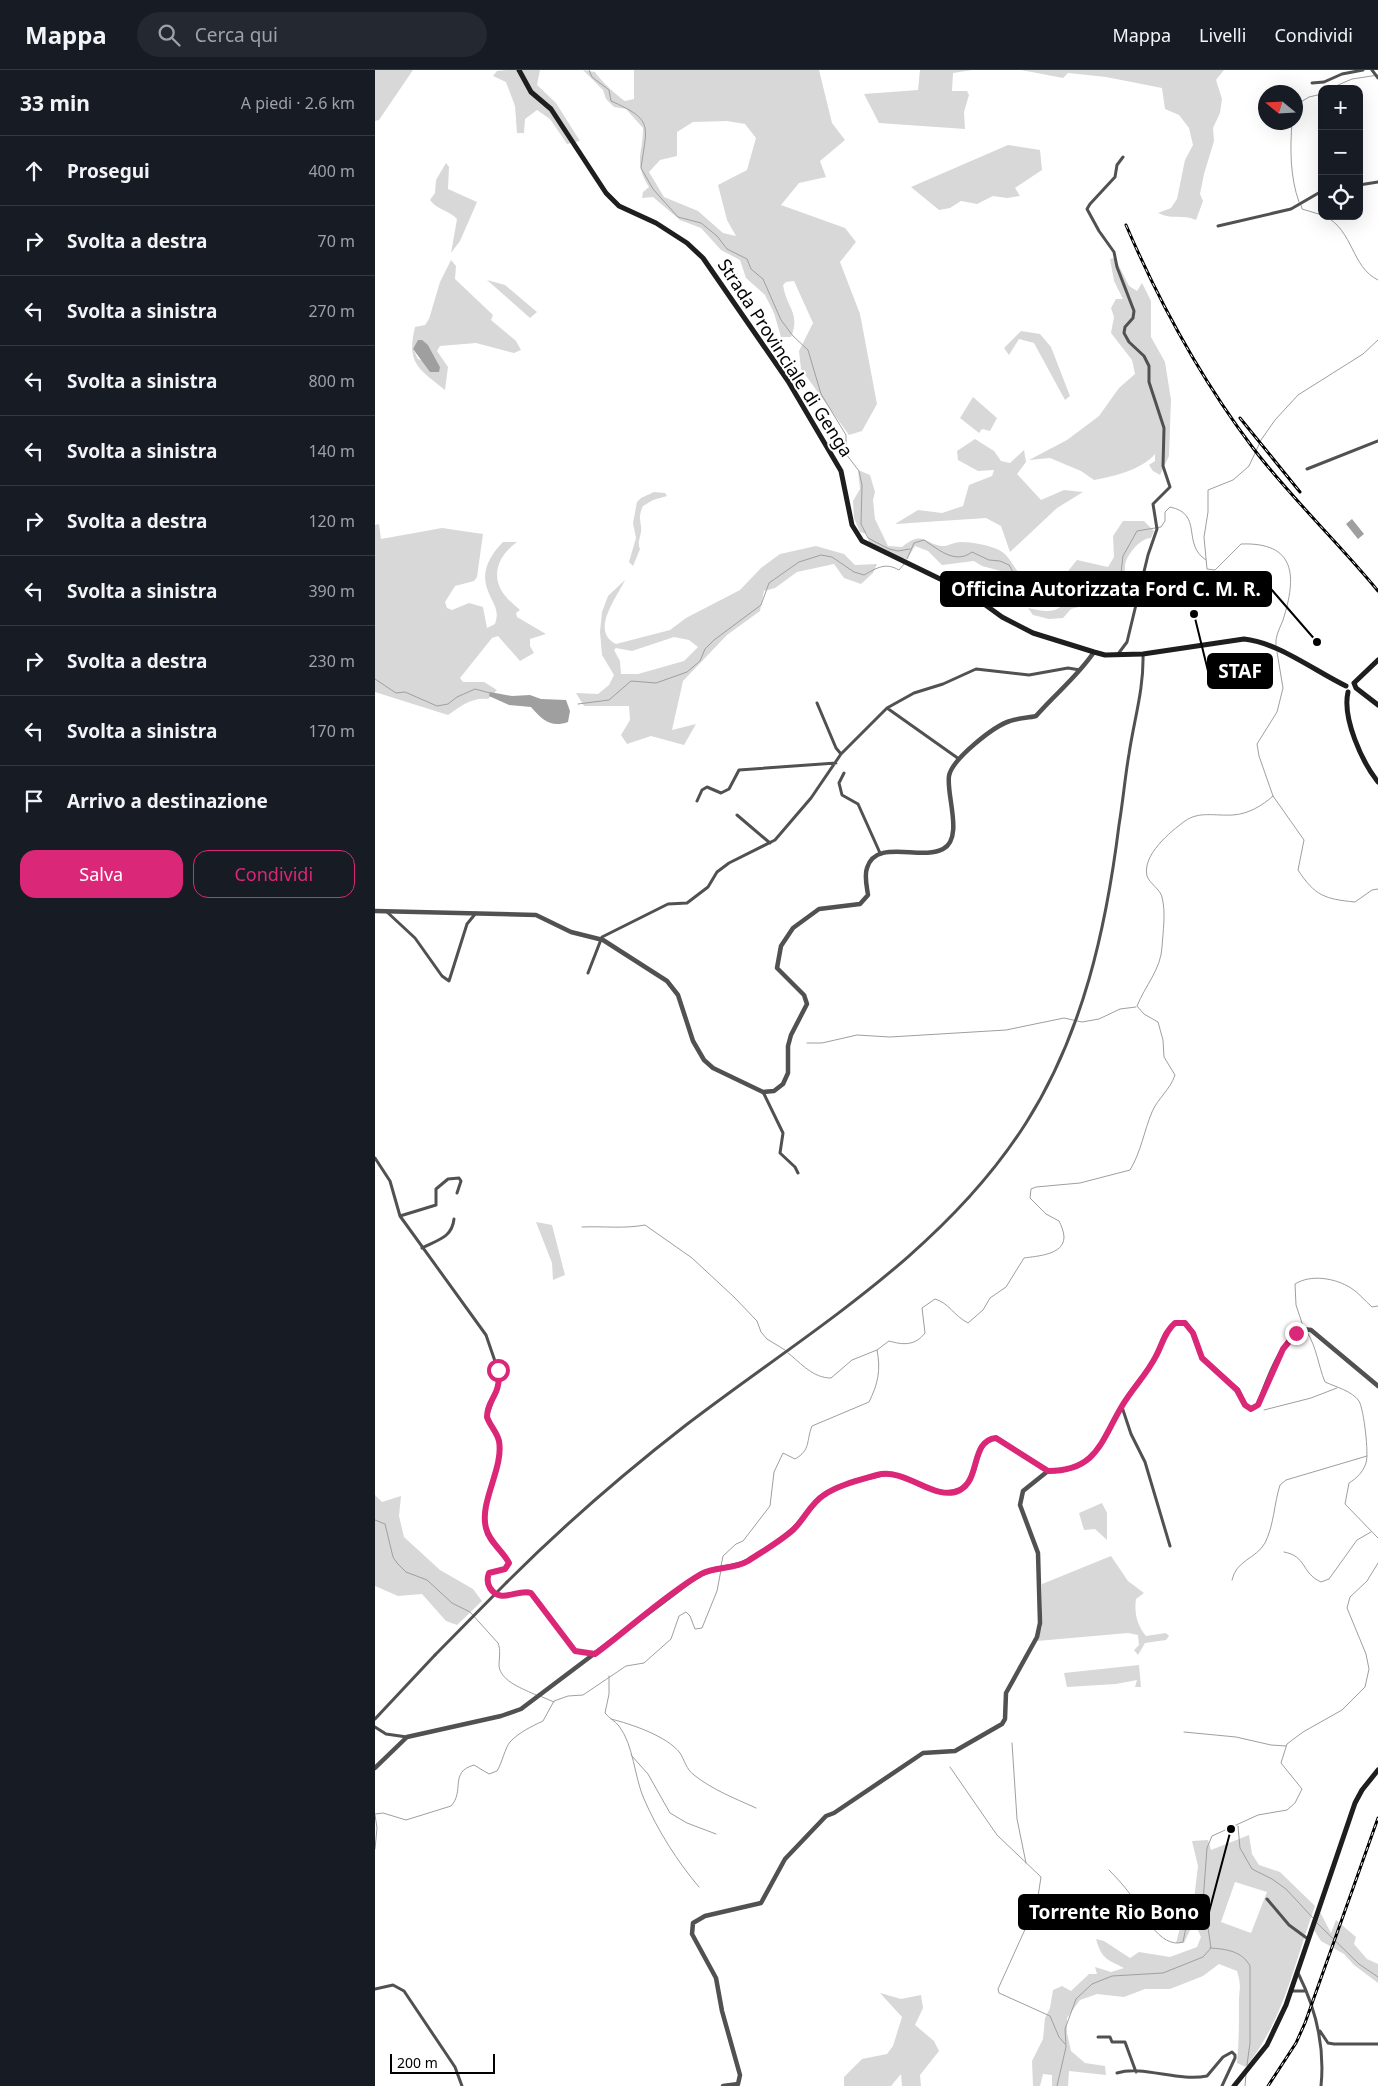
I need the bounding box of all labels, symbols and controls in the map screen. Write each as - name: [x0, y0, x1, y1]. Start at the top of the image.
- search box: [137, 12, 487, 57]
- text: Mappa: [25, 18, 107, 51]
- icon: search: [155, 21, 183, 49]
- text: Cerca qui: [195, 22, 278, 48]
- text: Mappa: [1112, 23, 1171, 47]
- text: Livelli: [1199, 23, 1246, 47]
- text: Condividi: [1274, 23, 1353, 47]
- north arrow: [1258, 85, 1303, 130]
- map controls: [1318, 85, 1363, 220]
- button: +: [1318, 85, 1363, 130]
- text: 33 min: [20, 89, 90, 117]
- text: A piedi · 2.6 km: [241, 92, 355, 114]
- button: −: [1318, 130, 1363, 175]
- icon: ahead: [20, 157, 48, 185]
- text: Prosegui: [67, 158, 150, 184]
- text: 400 m: [308, 160, 355, 182]
- button: locate: [1318, 175, 1363, 220]
- icon: right: [20, 227, 48, 255]
- text: Svolta a destra: [67, 228, 207, 254]
- text: 70 m: [318, 230, 355, 252]
- street label: Strada Provinciale di Genga: [713, 254, 859, 461]
- icon: left: [20, 297, 48, 325]
- text: Svolta a sinistra: [67, 298, 217, 324]
- text: 270 m: [308, 300, 355, 322]
- icon: left: [20, 367, 48, 395]
- text: Svolta a sinistra: [67, 368, 217, 394]
- text: 800 m: [308, 370, 355, 392]
- icon: left: [20, 437, 48, 465]
- text: Svolta a sinistra: [67, 438, 217, 464]
- text: 140 m: [308, 440, 355, 462]
- icon: right: [20, 507, 48, 535]
- text: Svolta a destra: [67, 508, 207, 534]
- text: 120 m: [308, 510, 355, 532]
- callout: Officina Autorizzata Ford C. M. R.: [941, 572, 1271, 606]
- text: Officina Autorizzata Ford C. M. R.: [951, 576, 1261, 602]
- icon: left: [20, 577, 48, 605]
- text: Svolta a sinistra: [67, 578, 217, 604]
- text: 390 m: [308, 580, 355, 602]
- icon: right: [20, 647, 48, 675]
- text: Svolta a destra: [67, 648, 207, 674]
- text: 230 m: [308, 650, 355, 672]
- callout: STAF: [1208, 654, 1272, 688]
- text: STAF: [1218, 658, 1262, 684]
- icon: left: [20, 717, 48, 745]
- text: Svolta a sinistra: [67, 718, 217, 744]
- text: 170 m: [308, 720, 355, 742]
- icon: arrive: [20, 787, 48, 815]
- text: Arrivo a destinazione: [67, 788, 268, 814]
- button: Salva: [20, 850, 183, 898]
- button: Condividi: [193, 850, 355, 898]
- route end: [1285, 1322, 1308, 1345]
- route start: [487, 1359, 510, 1382]
- callout: Torrente Rio Bono: [1019, 1895, 1209, 1929]
- text: Torrente Rio Bono: [1029, 1899, 1199, 1925]
- scale bar: [390, 2051, 495, 2074]
- text: 200 m: [397, 2053, 438, 2072]

